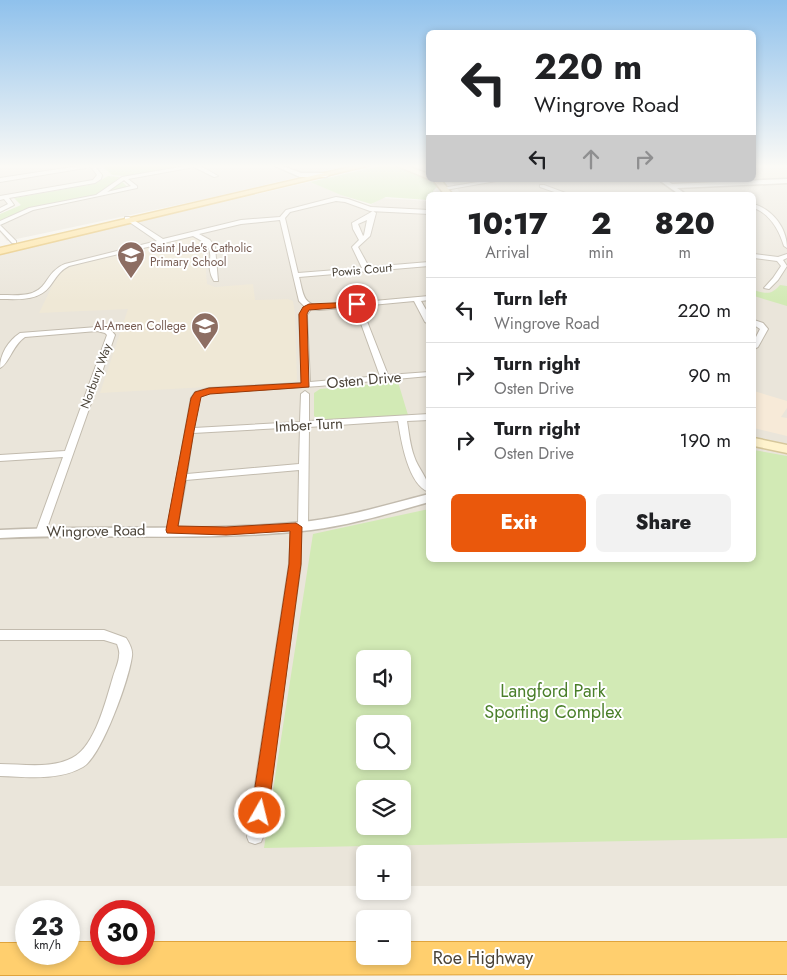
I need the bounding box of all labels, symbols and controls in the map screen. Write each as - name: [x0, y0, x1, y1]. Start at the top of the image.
- text: 220 m: [534, 42, 642, 92]
- icon: left: [451, 50, 516, 115]
- text: Wingrove Road: [534, 88, 679, 120]
- icon: left: [524, 145, 552, 173]
- icon: ahead: [577, 145, 605, 173]
- icon: right: [630, 145, 658, 173]
- text: 10:17: [467, 202, 548, 245]
- text: 2: [591, 202, 611, 245]
- text: 820: [655, 202, 715, 245]
- place label: Saint Jude's Catholic Primary School: [150, 239, 252, 271]
- school or university icon: Saint Jude's Catholic Primary School: [116, 240, 146, 279]
- text: Arrival: [485, 241, 529, 264]
- text: min: [589, 241, 614, 264]
- text: m: [679, 241, 691, 264]
- street label: Powis Court: [331, 258, 393, 282]
- pin: [336, 283, 378, 325]
- text: Turn left: [494, 285, 567, 312]
- icon: arrive: [343, 290, 371, 318]
- icon: left: [451, 296, 479, 324]
- text: 220 m: [677, 297, 731, 324]
- school or university icon: Al-Ameen College: [190, 311, 220, 350]
- text: Wingrove Road: [494, 312, 600, 335]
- place label: Al-Ameen College: [94, 317, 186, 335]
- street label: Norbury Way: [76, 340, 116, 411]
- text: Turn right: [494, 350, 580, 377]
- icon: right: [451, 361, 479, 389]
- text: 90 m: [688, 362, 731, 389]
- street label: Osten Drive: [326, 366, 403, 394]
- text: Osten Drive: [494, 377, 574, 400]
- street label: Imber Turn: [274, 412, 344, 438]
- text: Turn right: [494, 415, 580, 442]
- icon: right: [451, 426, 479, 454]
- text: 190 m: [680, 427, 731, 454]
- text: Osten Drive: [494, 442, 574, 465]
- button: Exit: [451, 494, 586, 552]
- button: Share: [596, 494, 731, 552]
- street label: Wingrove Road: [46, 519, 146, 543]
- map controls: [356, 650, 411, 965]
- button: sound: [356, 650, 411, 705]
- park label: Langford Park Sporting Complex: [484, 678, 622, 725]
- button: search: [356, 715, 411, 770]
- button: layers: [356, 780, 411, 835]
- position arrow: [233, 786, 285, 838]
- button: +: [356, 845, 411, 900]
- speed limit sign: 30: [90, 900, 155, 965]
- text: 23: [32, 908, 63, 944]
- button: −: [356, 910, 411, 965]
- text: km/h: [34, 936, 61, 954]
- street label: Roe Highway: [433, 945, 533, 971]

